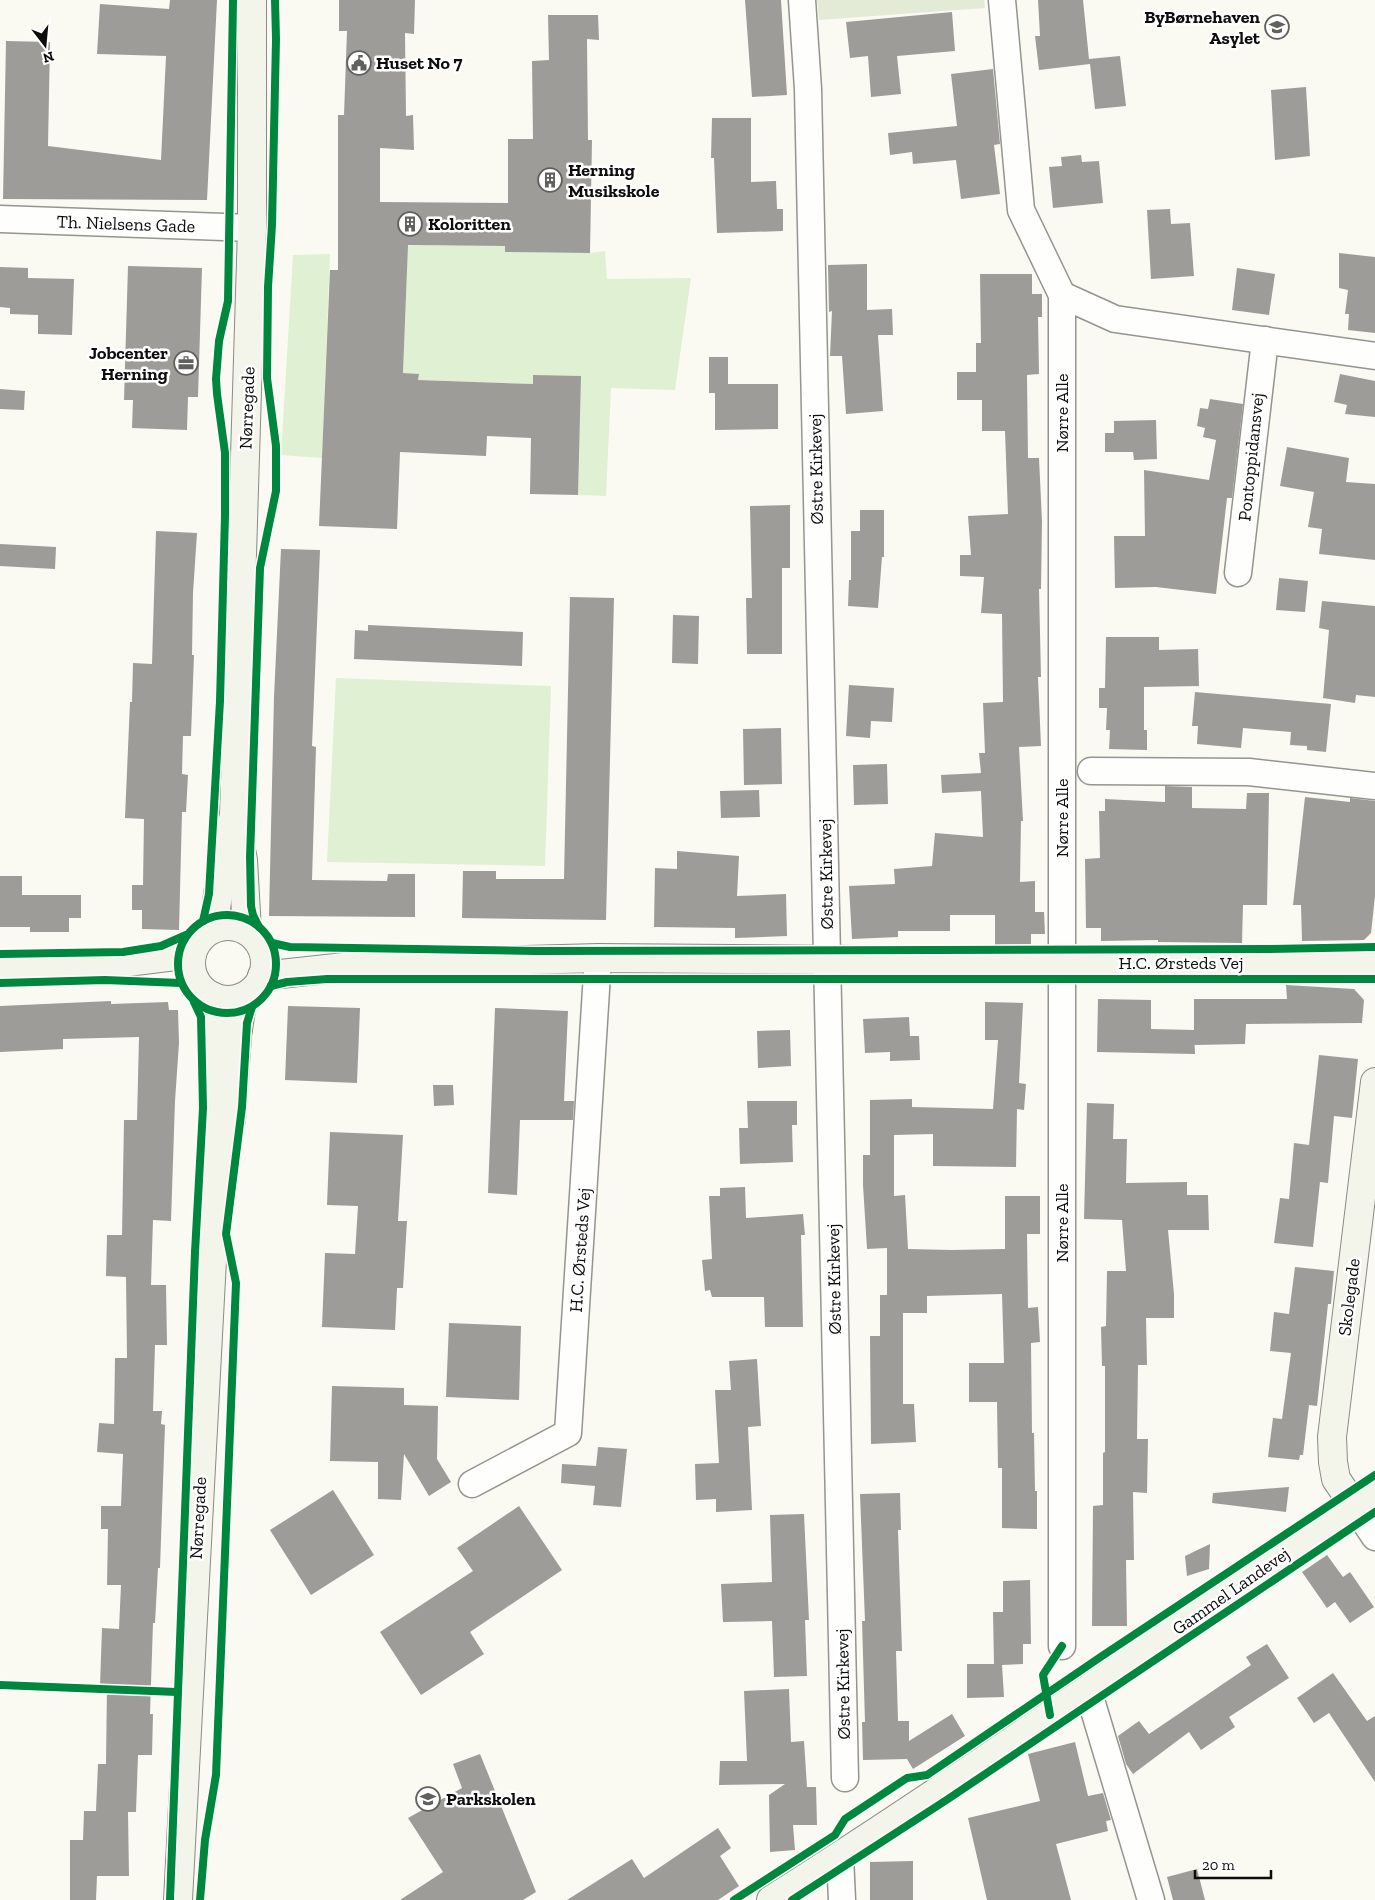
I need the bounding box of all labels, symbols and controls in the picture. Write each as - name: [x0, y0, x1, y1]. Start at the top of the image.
- place label: ByBørnehaven Asylet: [1144, 6, 1261, 49]
- school or university icon: ByBørnehaven Asylet: [1264, 14, 1290, 40]
- north arrow: [20, 20, 70, 70]
- text: N: [41, 47, 56, 67]
- public building icon: Huset No 7: [346, 50, 372, 76]
- place label: Huset No 7: [376, 52, 462, 74]
- place label: Herning Musikskole: [568, 159, 660, 202]
- building icon: Herning Musikskole: [537, 167, 563, 193]
- street label: Th. Nielsens Gade: [56, 211, 196, 237]
- building icon: Koloritten: [397, 211, 423, 237]
- place label: Koloritten: [428, 213, 511, 235]
- place label: Jobcenter Herning: [89, 342, 168, 385]
- office icon: Jobcenter Herning: [173, 350, 199, 376]
- street label: Nørregade: [235, 366, 259, 450]
- street label: Nørre Alle: [1051, 373, 1073, 453]
- street label: Pontoppidansvej: [1233, 392, 1269, 522]
- street label: Østre Kirkevej: [804, 413, 828, 525]
- street label: Nørre Alle: [1051, 778, 1073, 858]
- street label: Østre Kirkevej: [814, 818, 838, 930]
- street label: H.C. Ørsteds Vej: [1119, 952, 1243, 974]
- street label: Nørre Alle: [1051, 1183, 1073, 1263]
- street label: H.C. Ørsteds Vej: [565, 1187, 595, 1313]
- street label: Østre Kirkevej: [822, 1223, 846, 1335]
- street label: Skolegade: [1333, 1257, 1365, 1337]
- street label: Nørregade: [185, 1476, 211, 1560]
- street label: Gammel Landevej: [1168, 1542, 1294, 1640]
- street label: Østre Kirkevej: [831, 1628, 855, 1740]
- school or university icon: Parkskolen: [415, 1786, 441, 1812]
- place label: Parkskolen: [446, 1788, 536, 1810]
- scale bar: [1195, 1848, 1271, 1880]
- text: 20 m: [1202, 1856, 1235, 1874]

